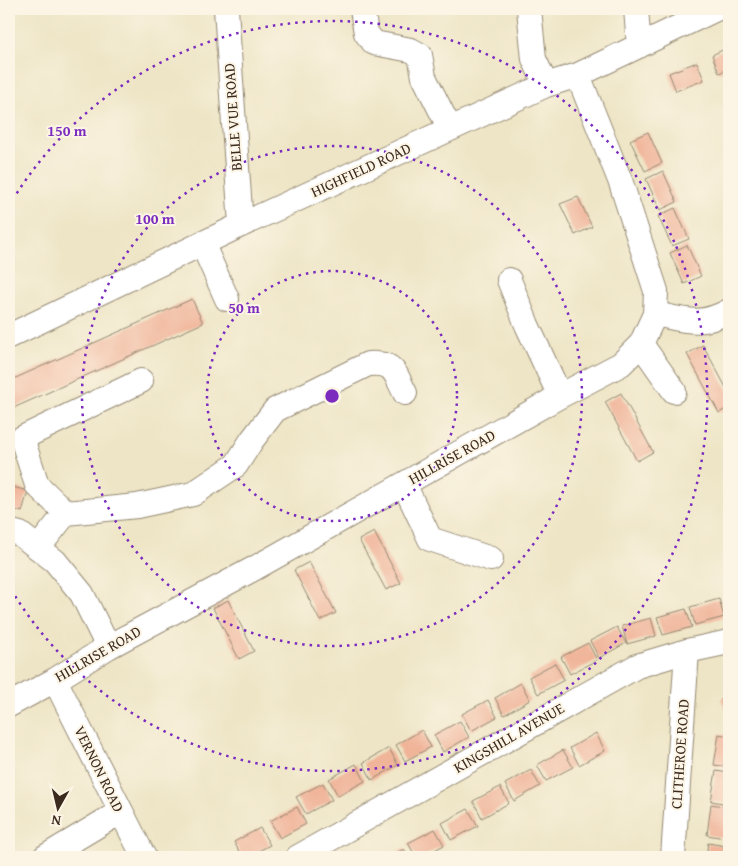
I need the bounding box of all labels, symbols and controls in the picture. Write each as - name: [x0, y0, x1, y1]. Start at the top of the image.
- street label: BELLE VUE ROAD: [218, 63, 247, 171]
- text: 150 m: [47, 120, 87, 141]
- street label: HIGHFIELD ROAD: [307, 137, 414, 202]
- text: 100 m: [135, 208, 175, 229]
- text: 50 m: [228, 297, 260, 318]
- centre of rings: [323, 387, 341, 405]
- street label: HILLRISE ROAD: [405, 424, 499, 489]
- street label: HILLRISE ROAD: [51, 620, 145, 687]
- street label: KINGSHILL AVENUE: [450, 697, 568, 778]
- street label: CLITHEROE ROAD: [665, 698, 694, 810]
- street label: VERNON ROAD: [69, 722, 129, 815]
- north arrow: [32, 784, 82, 834]
- text: N: [50, 810, 62, 831]

